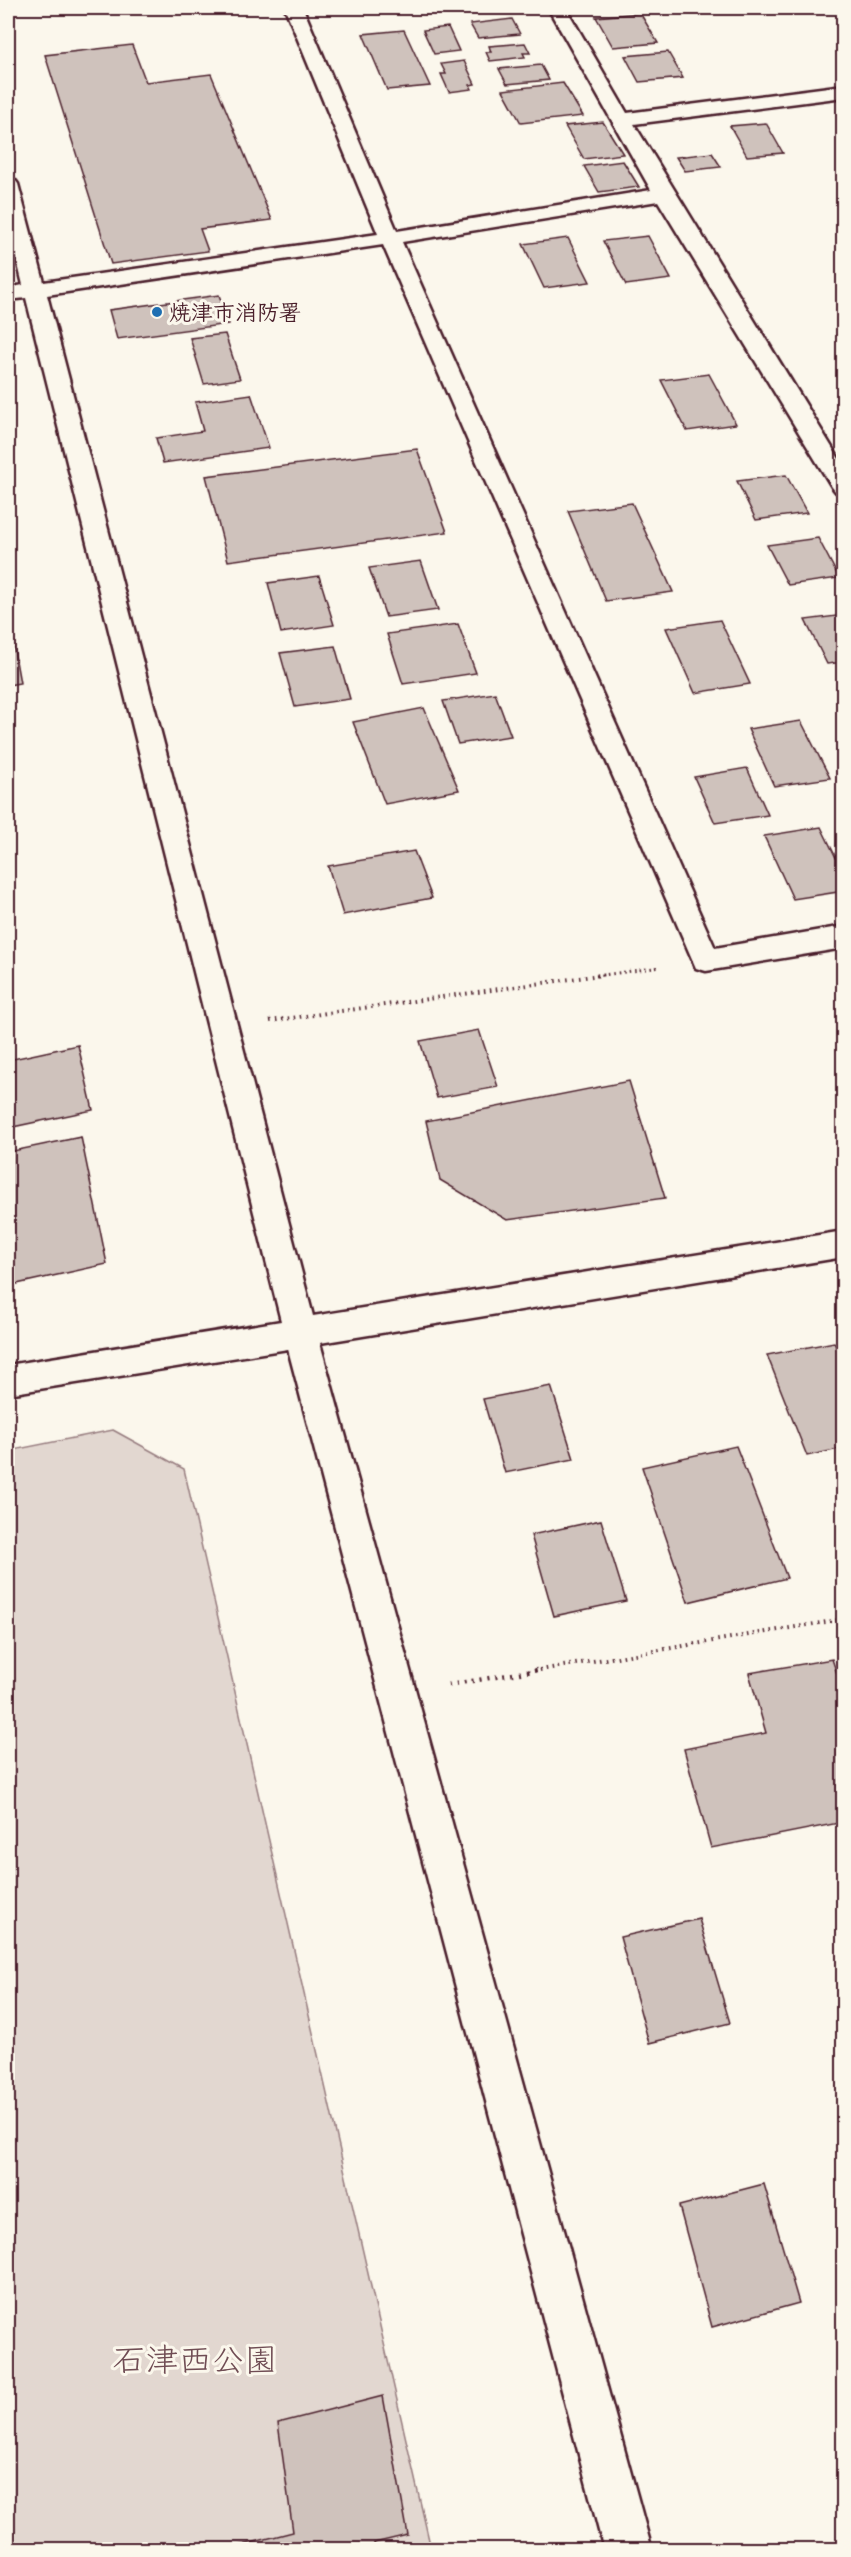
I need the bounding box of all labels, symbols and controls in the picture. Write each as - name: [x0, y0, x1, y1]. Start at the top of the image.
- place label: 焼津市消防署: [169, 299, 301, 331]
- marker: 焼津市消防署: [150, 305, 164, 319]
- park label: 石津西公園: [113, 2339, 278, 2387]

